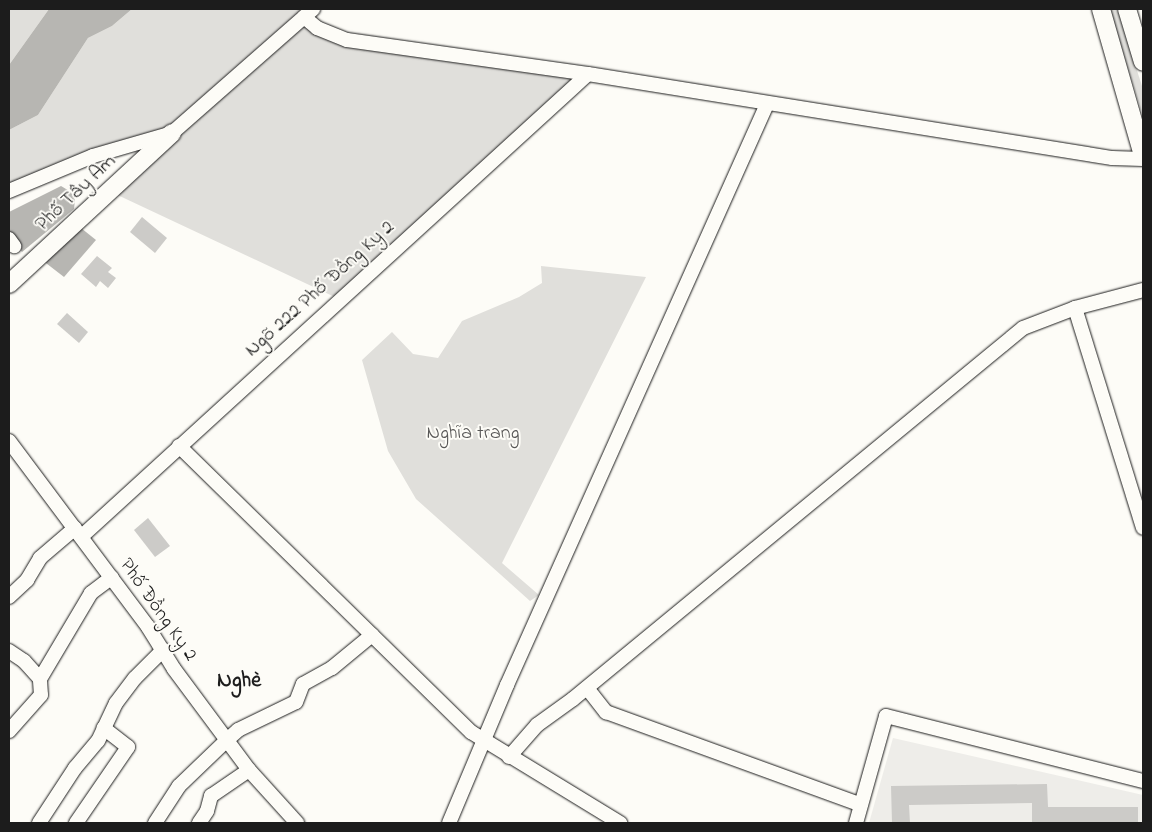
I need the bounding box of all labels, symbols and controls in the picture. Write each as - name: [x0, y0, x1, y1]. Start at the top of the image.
- street label: Phố Tây Am: [31, 150, 121, 236]
- street label: Ngõ 222 Phố Đồng Kỵ 2: [240, 216, 400, 362]
- park label: Nghĩa trang: [426, 421, 520, 445]
- street label: Phố Đồng Kỵ 2: [114, 554, 202, 666]
- district label: Nghè: [217, 669, 261, 695]

